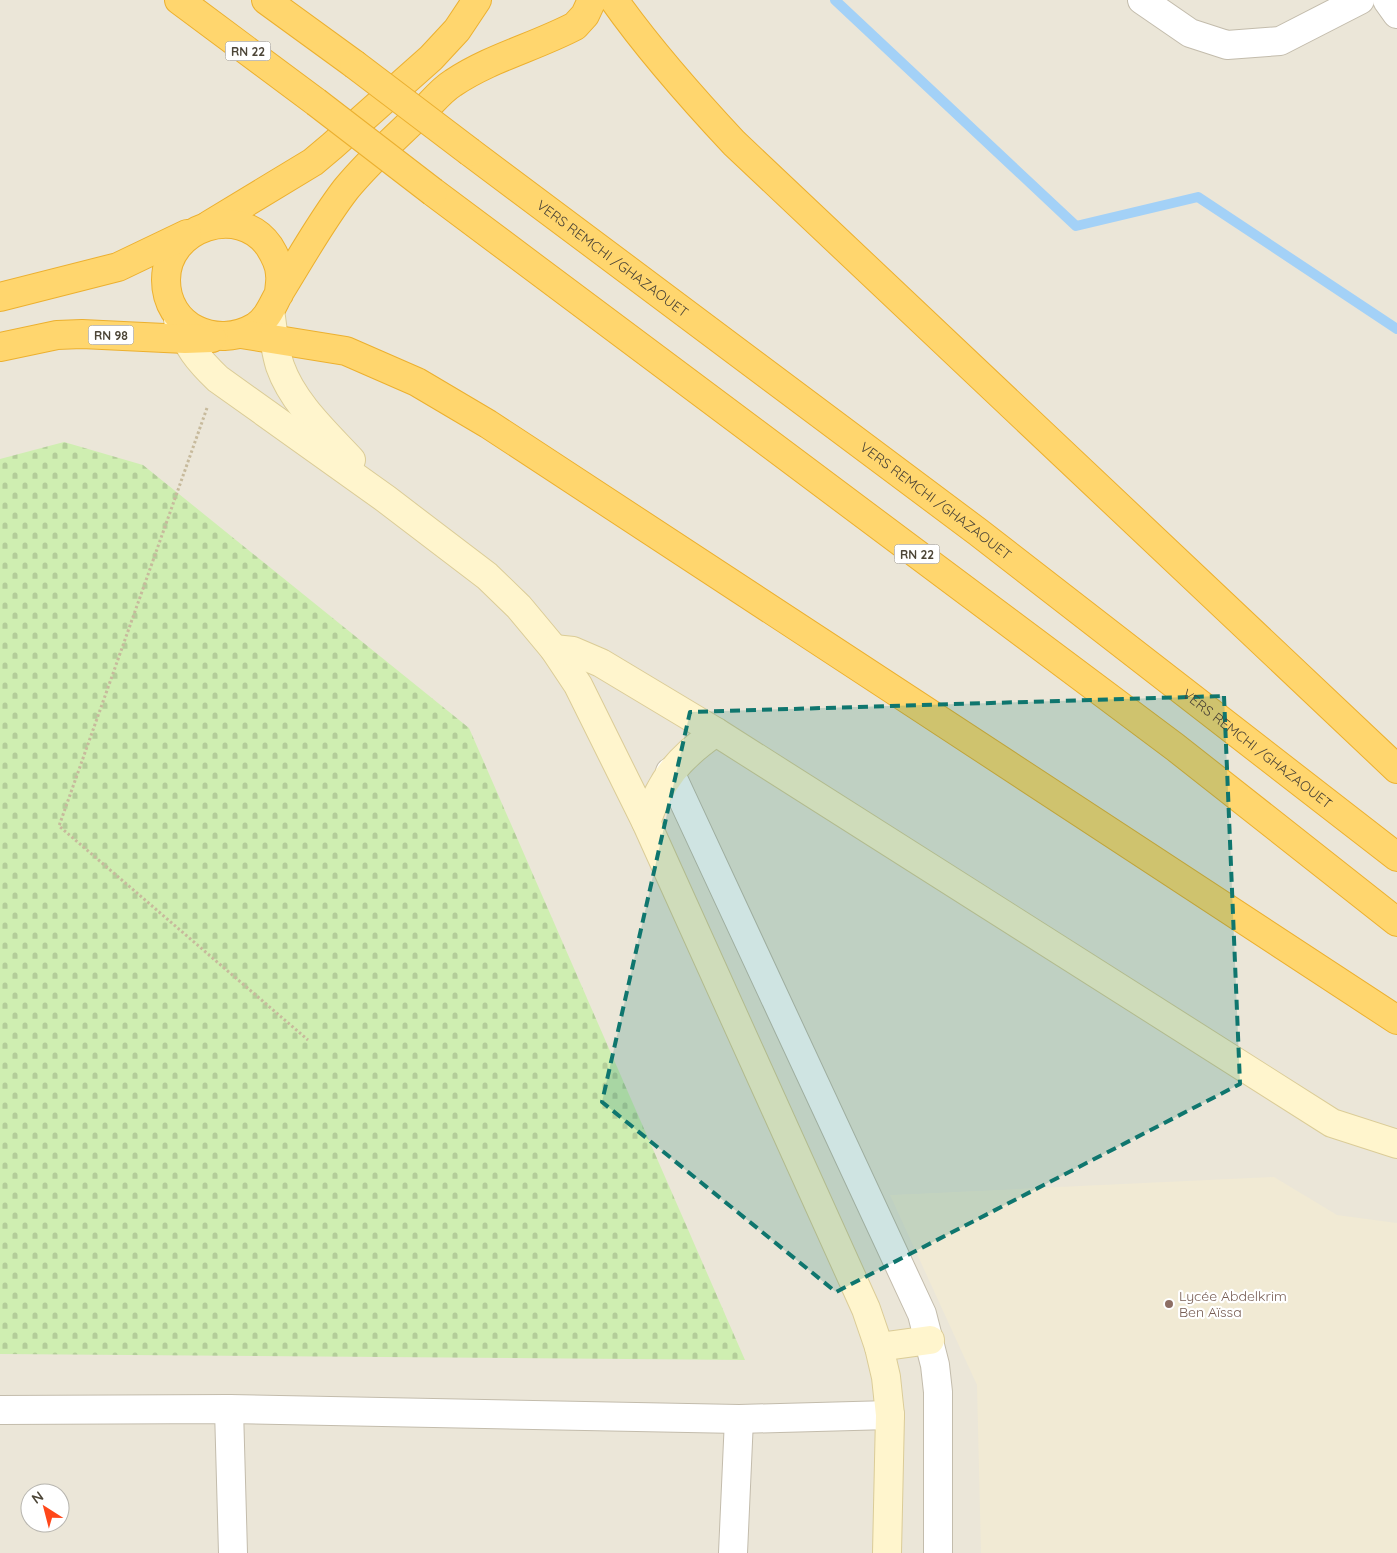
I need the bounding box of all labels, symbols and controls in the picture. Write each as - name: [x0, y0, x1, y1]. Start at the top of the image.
- road number: RN 22: [226, 41, 270, 60]
- street label: VERS REMCHI /GHAZAOUET: [533, 196, 692, 321]
- road number: RN 98: [88, 326, 134, 344]
- street label: VERS REMCHI /GHAZAOUET: [856, 438, 1015, 564]
- road number: RN 22: [894, 544, 940, 564]
- street label: VERS REMCHI /GHAZAOUET: [1179, 685, 1336, 813]
- place label: Lycée Abdelkrim Ben Aïssa: [1179, 1287, 1287, 1321]
- marker: Lycée Abdelkrim Ben Aïssa: [1163, 1298, 1175, 1310]
- north arrow: [20, 1483, 70, 1533]
- text: N: [28, 1487, 47, 1508]

